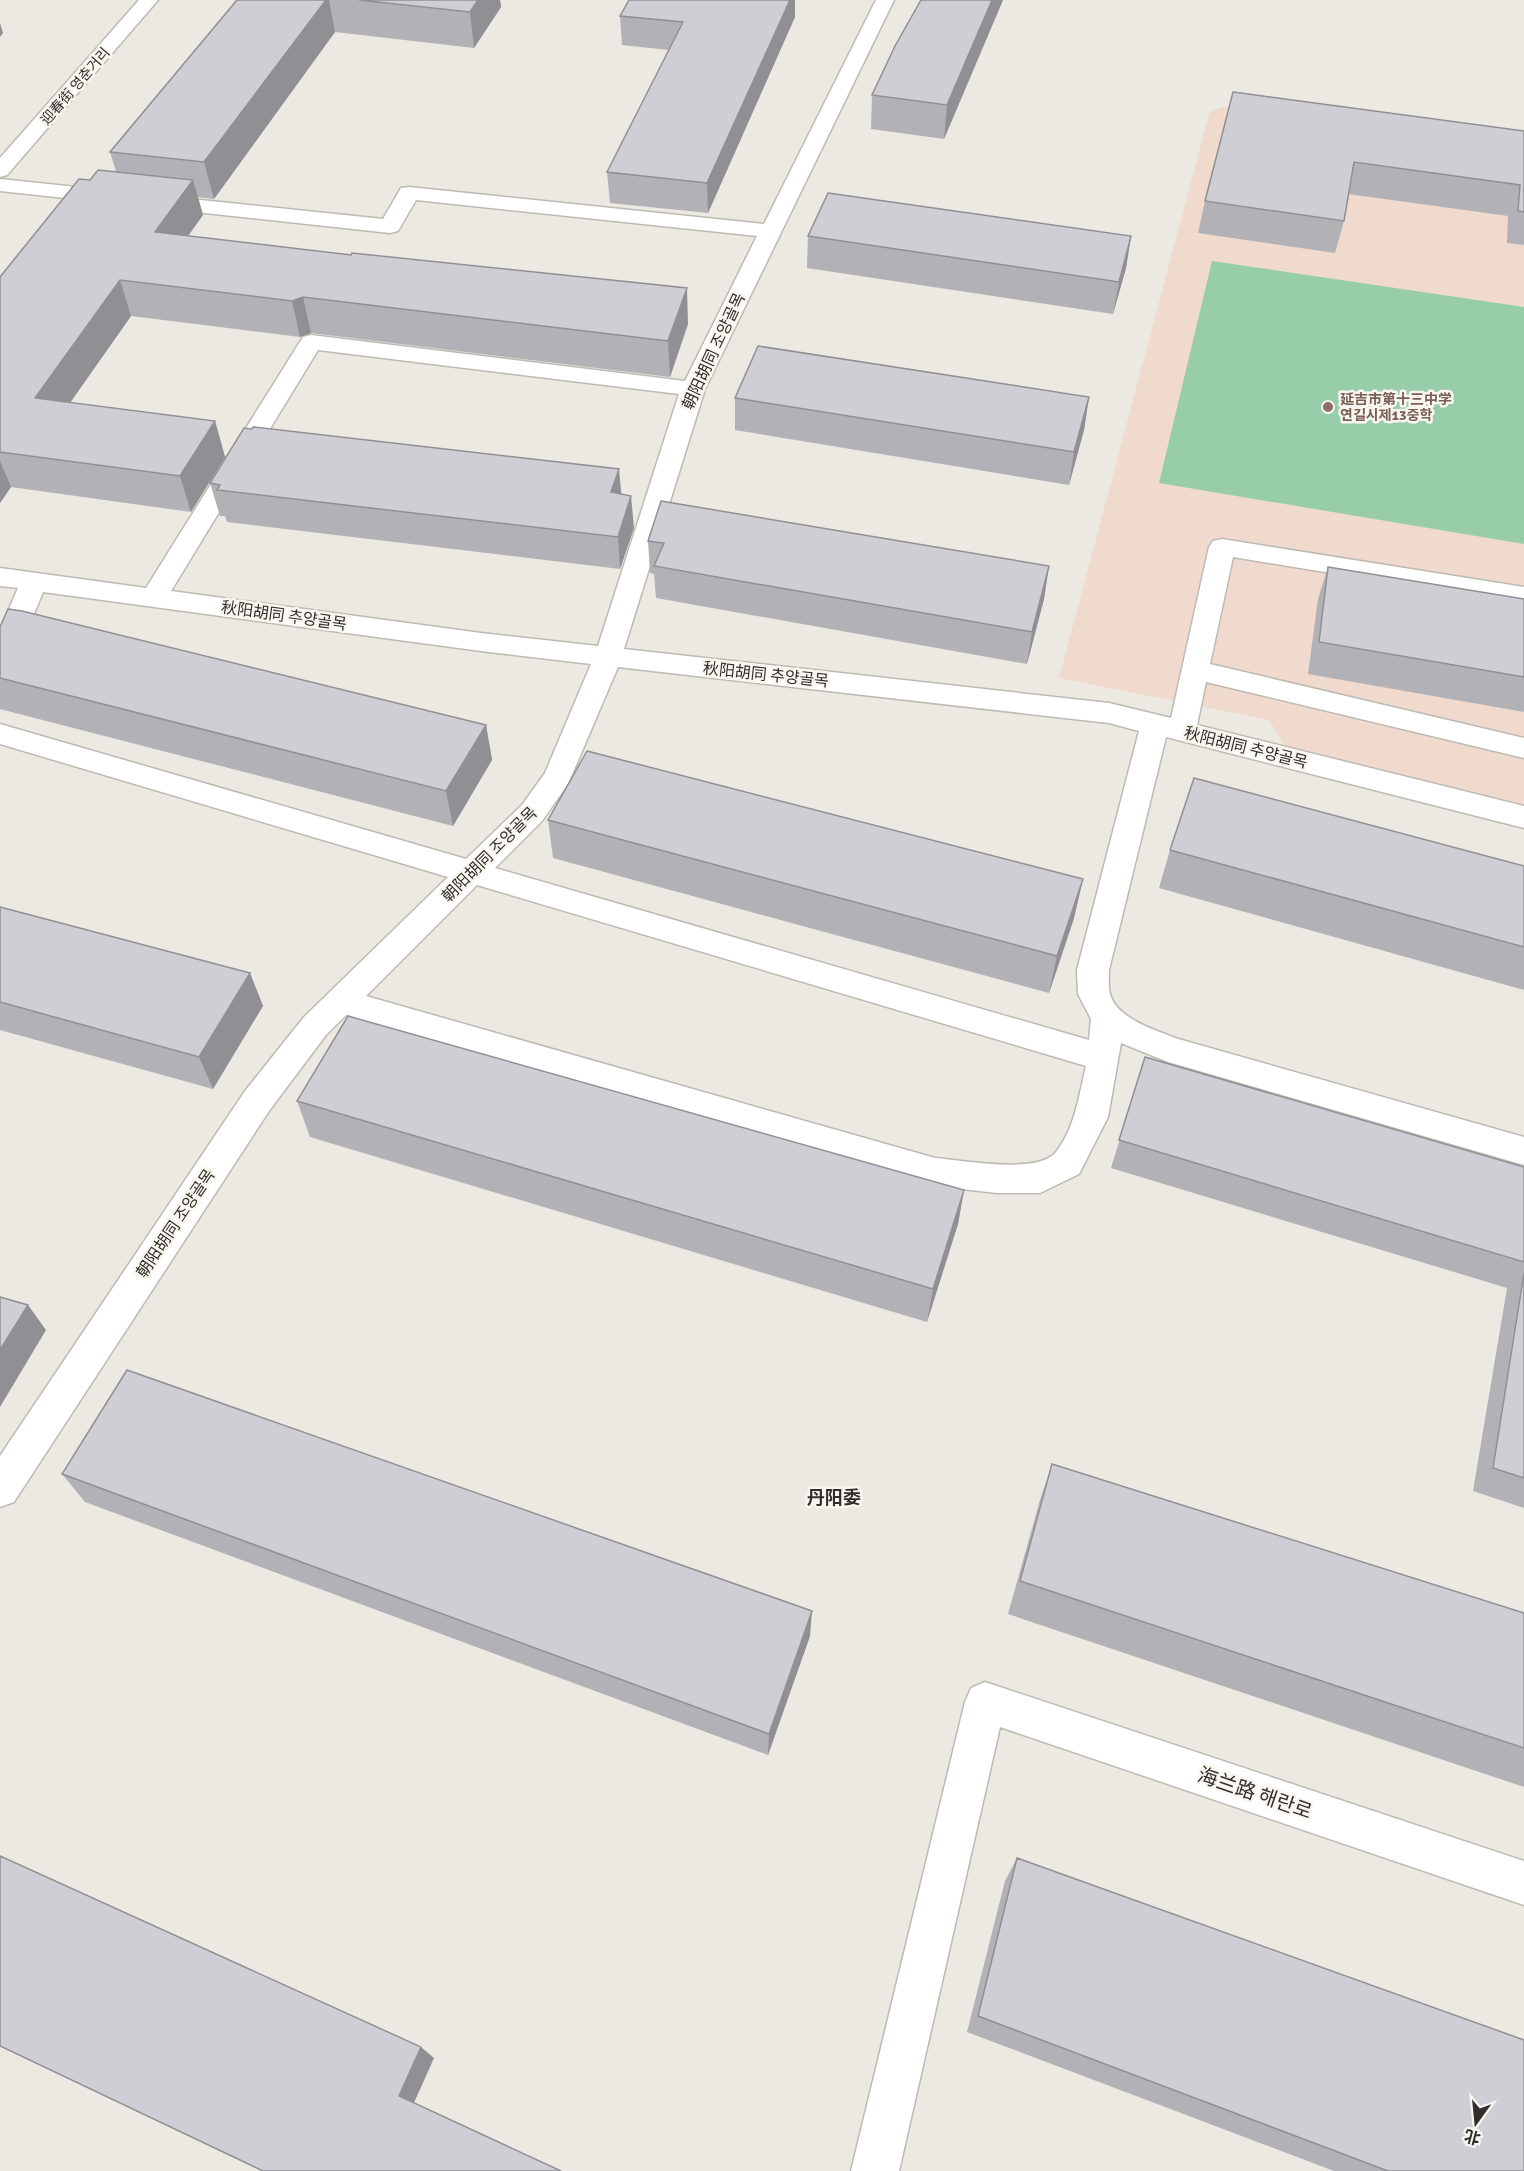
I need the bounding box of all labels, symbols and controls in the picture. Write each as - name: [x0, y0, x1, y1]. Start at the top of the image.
- street label: 迎春街 영춘거리: [37, 44, 113, 128]
- street label: 朝阳胡同 조양골목: [678, 290, 750, 413]
- place label: 延吉市第十三中学 연길시제13중학: [1340, 391, 1452, 424]
- marker: 延吉市第十三中学 연길시제13중학: [1321, 400, 1335, 414]
- street label: 秋阳胡同 추양골목: [220, 597, 348, 635]
- street label: 秋阳胡同 추양골목: [702, 658, 830, 692]
- street label: 秋阳胡同 추양골목: [1182, 723, 1310, 773]
- street label: 朝阳胡同 조양골목: [438, 803, 542, 906]
- street label: 朝阳胡同 조양골목: [132, 1165, 220, 1282]
- district label: 丹阳委: [807, 1487, 861, 1509]
- street label: 海兰路 해란로: [1194, 1762, 1315, 1825]
- north arrow: [1446, 2093, 1506, 2153]
- text: 北: [1462, 2125, 1483, 2148]

